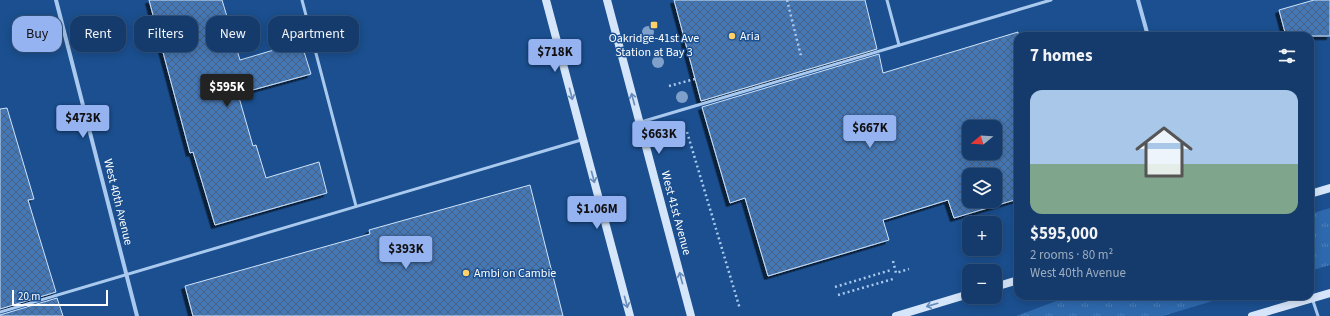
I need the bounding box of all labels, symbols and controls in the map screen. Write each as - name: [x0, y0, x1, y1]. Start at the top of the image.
- chip: Buy: [12, 16, 62, 52]
- chip: Rent: [70, 16, 126, 52]
- chip: Filters: [134, 16, 198, 52]
- chip: New: [206, 16, 260, 52]
- chip: Apartment: [268, 16, 359, 52]
- marker: Oakridge-41st Ave Station at Bay 3: [649, 20, 659, 30]
- place label: Aria: [740, 28, 760, 45]
- place label: Oakridge-41st Ave Station at Bay 3: [609, 30, 699, 61]
- marker: Aria: [727, 31, 737, 41]
- pin: $718K: [527, 39, 583, 73]
- text: $718K: [537, 43, 573, 61]
- text: 7 homes: [1030, 44, 1092, 68]
- icon: filters: [1276, 45, 1298, 67]
- pin: $595K: [199, 74, 255, 108]
- text: $595K: [209, 78, 245, 96]
- one-way arrow: [568, 87, 575, 100]
- one-way arrow: [629, 92, 636, 105]
- pin: $473K: [55, 105, 111, 139]
- text: $473K: [65, 109, 101, 127]
- pin: $667K: [842, 115, 898, 149]
- icon: home: [1128, 116, 1200, 188]
- text: $667K: [852, 119, 888, 137]
- north arrow: [962, 120, 1002, 160]
- map controls: [962, 120, 1002, 304]
- pin: $663K: [631, 121, 687, 155]
- text: $663K: [641, 125, 677, 143]
- street label: West 40th Avenue: [99, 157, 137, 247]
- button: layers: [962, 168, 1002, 208]
- street label: West 41st Avenue: [657, 169, 695, 257]
- one-way arrow: [590, 170, 597, 183]
- pin: $1.06M: [564, 196, 630, 230]
- text: $1.06M: [576, 200, 618, 218]
- button: +: [962, 216, 1002, 256]
- text: $595,000: [1030, 222, 1098, 246]
- pin: $393K: [378, 236, 434, 270]
- text: $393K: [388, 240, 424, 258]
- text: 2 rooms · 80 m²: [1030, 246, 1113, 264]
- button: −: [962, 264, 1002, 304]
- text: West 40th Avenue: [1030, 264, 1126, 282]
- place label: Ambi on Cambie: [474, 265, 556, 282]
- marker: Ambi on Cambie: [461, 268, 471, 278]
- one-way arrow: [677, 272, 684, 285]
- scale bar: [12, 288, 108, 307]
- text: 20 m: [18, 289, 40, 304]
- one-way arrow: [623, 296, 630, 309]
- one-way arrow: [926, 302, 939, 309]

